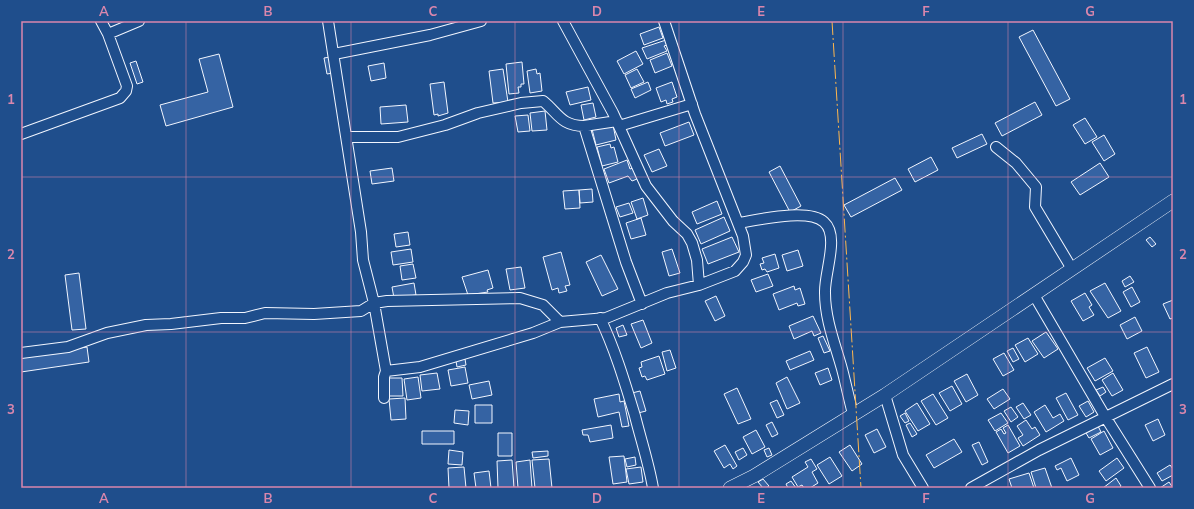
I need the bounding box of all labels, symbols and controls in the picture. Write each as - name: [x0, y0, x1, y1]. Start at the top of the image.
- text: A: [99, 3, 109, 19]
- text: B: [264, 3, 273, 19]
- text: C: [429, 3, 438, 19]
- text: D: [592, 3, 602, 19]
- text: E: [757, 3, 765, 19]
- text: F: [922, 3, 930, 19]
- text: G: [1085, 3, 1095, 19]
- text: 1: [7, 91, 15, 107]
- text: 1: [1179, 91, 1187, 107]
- text: 2: [7, 246, 15, 262]
- text: 2: [1179, 246, 1187, 262]
- text: 3: [7, 401, 15, 417]
- text: 3: [1179, 401, 1187, 417]
- text: A: [99, 490, 109, 506]
- text: B: [264, 490, 273, 506]
- text: C: [429, 490, 438, 506]
- text: D: [592, 490, 602, 506]
- text: E: [757, 490, 765, 506]
- text: F: [922, 490, 930, 506]
- text: G: [1085, 490, 1095, 506]

